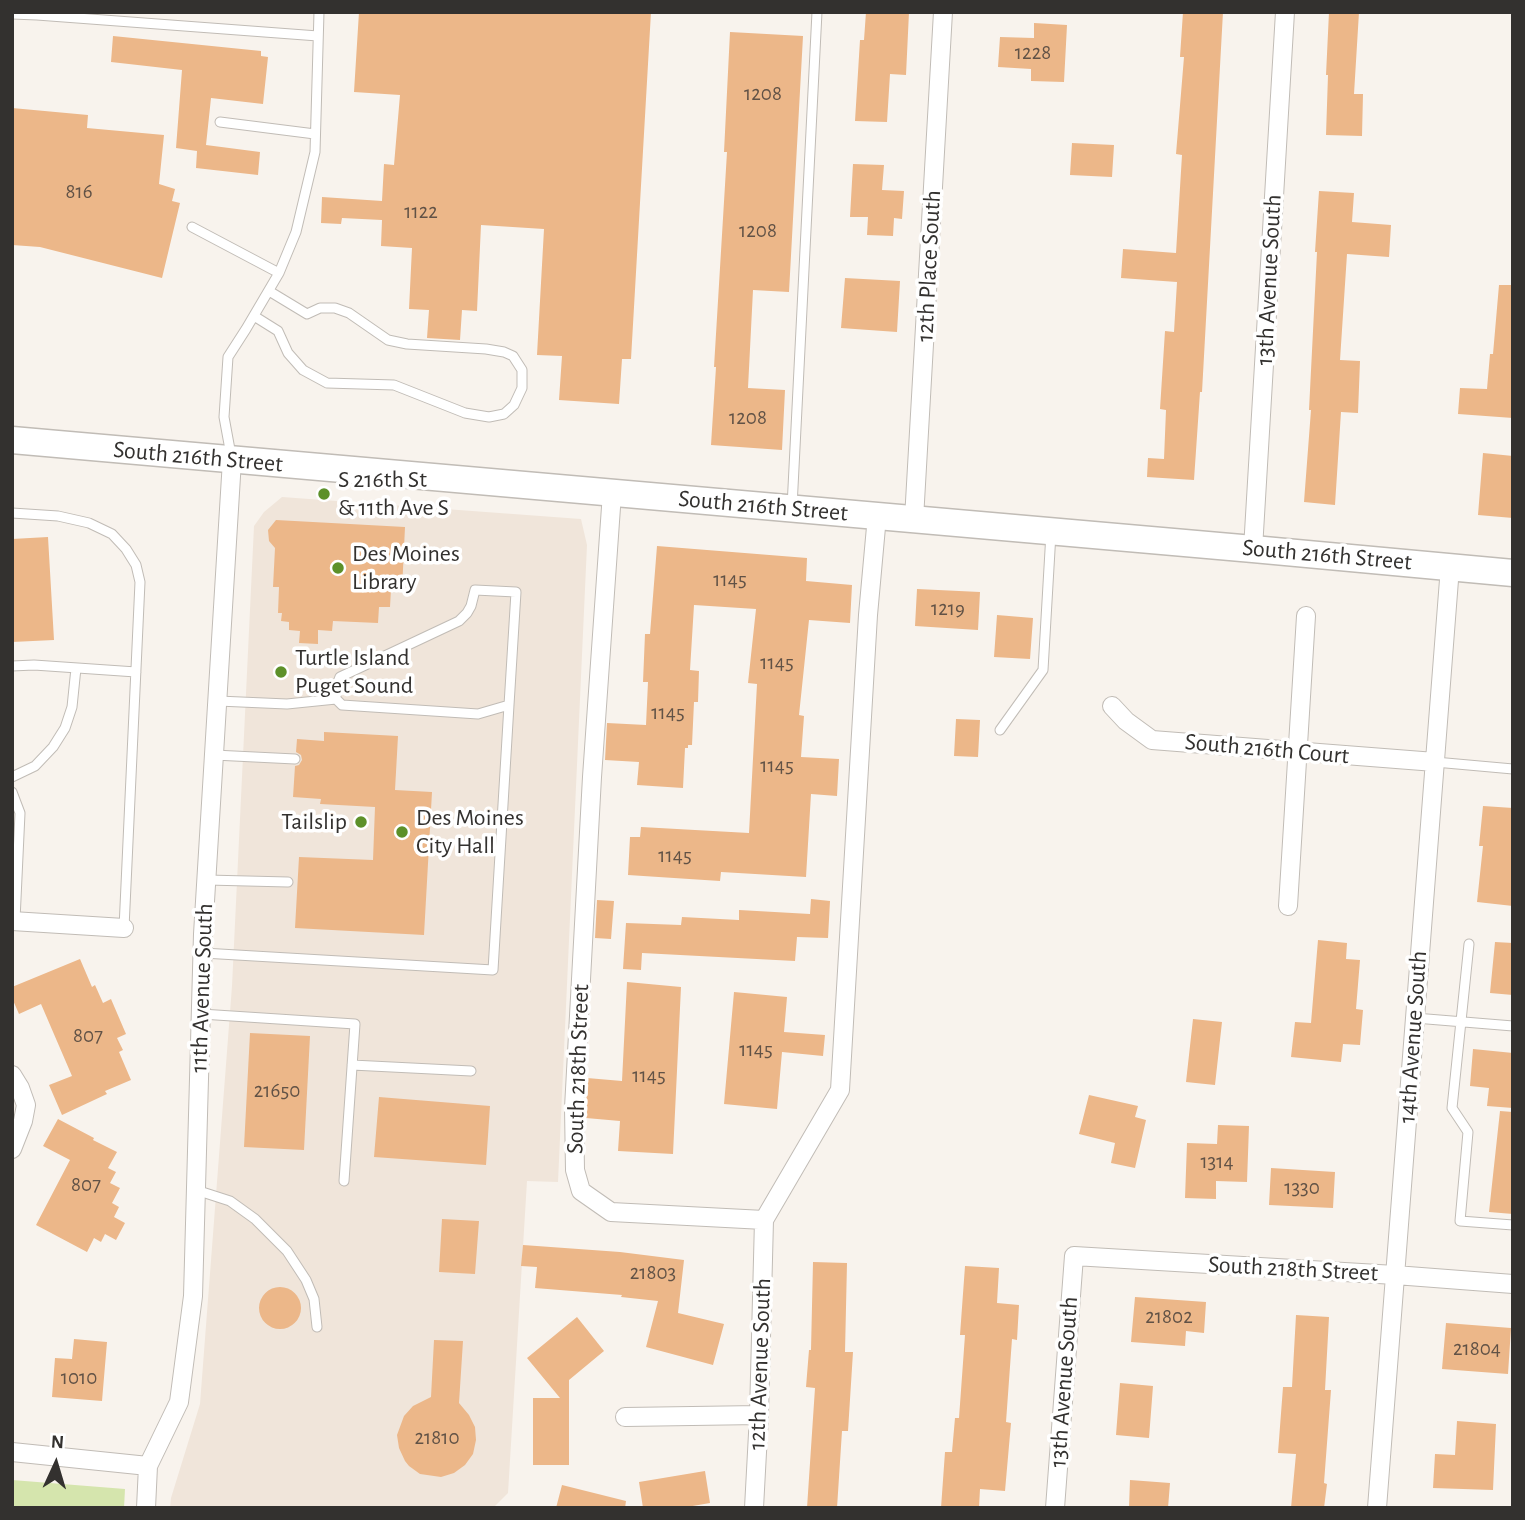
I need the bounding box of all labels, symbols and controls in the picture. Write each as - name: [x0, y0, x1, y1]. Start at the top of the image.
- house number: 1228: [1015, 40, 1051, 66]
- house number: 1208: [744, 81, 782, 107]
- house number: 816: [65, 179, 93, 205]
- street label: 12th Place South: [911, 189, 947, 343]
- street label: 13th Avenue South: [1250, 194, 1288, 366]
- house number: 1122: [404, 199, 438, 225]
- house number: 1208: [739, 218, 777, 244]
- house number: 1208: [729, 405, 767, 431]
- street label: South 216th Street: [112, 435, 284, 479]
- place label: S 216th St & 11th Ave S: [338, 466, 449, 522]
- street label: South 216th Street: [677, 484, 849, 528]
- marker: S 216th St & 11th Ave S: [316, 486, 332, 502]
- street label: South 216th Street: [1241, 533, 1413, 577]
- place label: Des Moines Library: [352, 540, 460, 596]
- marker: Des Moines Library: [330, 560, 346, 576]
- house number: 1145: [713, 567, 747, 593]
- house number: 1219: [931, 596, 965, 622]
- place label: Turtle Island Puget Sound: [295, 644, 413, 700]
- house number: 1145: [760, 650, 794, 676]
- marker: Turtle Island Puget Sound: [273, 664, 289, 680]
- house number: 1145: [651, 700, 685, 726]
- street label: South 216th Court: [1184, 727, 1350, 771]
- house number: 1145: [760, 753, 794, 779]
- place label: Des Moines City Hall: [416, 804, 524, 860]
- place label: Tailslip: [281, 808, 347, 836]
- marker: Tailslip: [353, 814, 369, 830]
- marker: Des Moines City Hall: [394, 824, 410, 840]
- house number: 1145: [658, 843, 692, 869]
- street label: 11th Avenue South: [185, 903, 219, 1073]
- street label: 14th Avenue South: [1393, 950, 1433, 1124]
- street label: South 218th Street: [561, 983, 595, 1155]
- house number: 807: [73, 1023, 103, 1049]
- house number: 1145: [739, 1037, 773, 1063]
- house number: 1145: [632, 1063, 666, 1089]
- house number: 21650: [254, 1078, 300, 1104]
- house number: 1314: [1200, 1149, 1234, 1175]
- house number: 807: [71, 1172, 101, 1198]
- house number: 1330: [1284, 1175, 1320, 1201]
- street label: South 218th Street: [1207, 1250, 1379, 1288]
- house number: 21803: [630, 1260, 676, 1286]
- street label: 12th Avenue South: [743, 1277, 777, 1451]
- street label: 13th Avenue South: [1044, 1296, 1084, 1468]
- house number: 21802: [1145, 1304, 1193, 1330]
- house number: 21804: [1453, 1336, 1501, 1362]
- house number: 1010: [61, 1365, 97, 1391]
- house number: 21810: [414, 1425, 460, 1451]
- north arrow: [21, 1429, 91, 1499]
- text: N: [50, 1433, 65, 1452]

